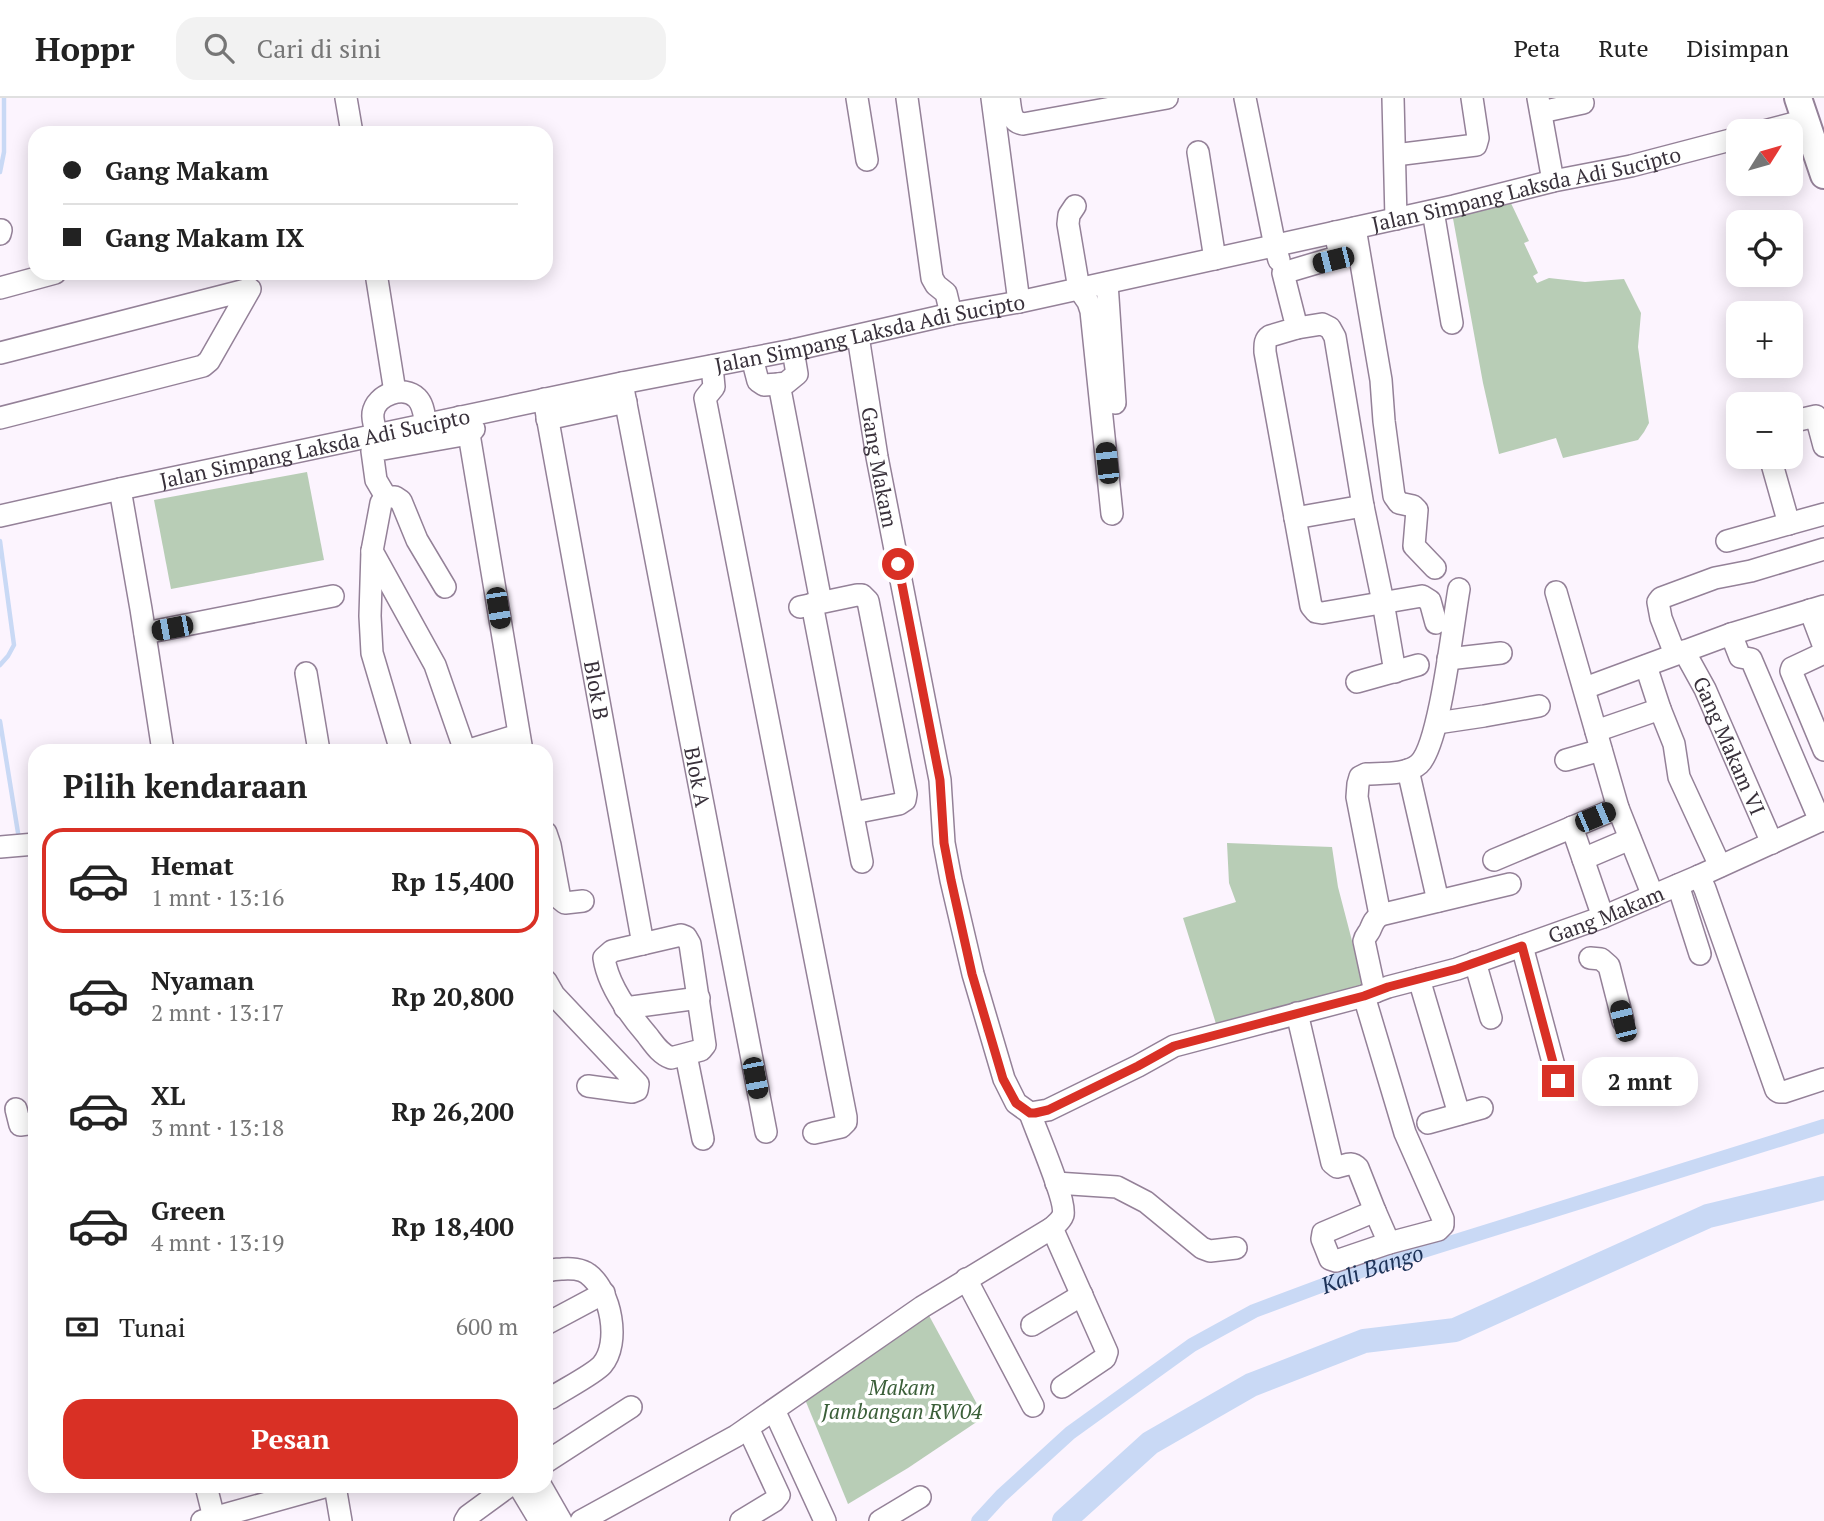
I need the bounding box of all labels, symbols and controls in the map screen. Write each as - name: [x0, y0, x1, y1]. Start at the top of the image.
- search box: [176, 17, 666, 80]
- text: Hoppr: [35, 27, 134, 70]
- icon: search: [200, 29, 238, 67]
- text: Cari di sini: [256, 31, 381, 65]
- text: Peta: [1514, 32, 1560, 64]
- text: Rute: [1598, 32, 1648, 64]
- text: Disimpan: [1686, 32, 1789, 64]
- north arrow: [1726, 119, 1802, 196]
- map controls: [1726, 119, 1803, 469]
- street label: Jalan Simpang Laksda Adi Sucipto: [1369, 140, 1684, 238]
- text: Gang Makam: [105, 153, 269, 187]
- button: locate: [1726, 210, 1803, 287]
- text: Gang Makam IX: [105, 220, 304, 254]
- car: [1311, 245, 1356, 275]
- street label: Jalan Simpang Laksda Adi Sucipto: [712, 287, 1027, 379]
- button: +: [1726, 301, 1803, 378]
- button: −: [1726, 392, 1803, 469]
- street label: Jalan Simpang Laksda Adi Sucipto: [157, 402, 472, 494]
- street label: Gang Makam: [855, 405, 904, 530]
- car: [1095, 441, 1120, 485]
- route start: [882, 548, 914, 580]
- car: [485, 586, 512, 630]
- car: [150, 614, 195, 642]
- street label: Blok B: [578, 658, 616, 722]
- street label: Gang Makam VI: [1687, 671, 1772, 819]
- street label: Blok A: [678, 744, 717, 810]
- text: Pilih kendaraan: [63, 765, 307, 807]
- car: [1572, 799, 1619, 835]
- text: Hemat: [151, 848, 234, 882]
- icon: car: [67, 849, 130, 912]
- text: Rp 15,400: [392, 864, 514, 898]
- street label: Gang Makam: [1544, 879, 1668, 949]
- text: 1 mnt · 13:16: [151, 882, 284, 913]
- text: Nyaman: [151, 963, 254, 997]
- icon: car: [67, 964, 130, 1027]
- text: Rp 20,800: [392, 979, 514, 1013]
- text: 2 mnt · 13:17: [151, 997, 284, 1028]
- car: [1608, 998, 1639, 1044]
- car: [741, 1055, 770, 1101]
- callout: 2 mnt: [1582, 1056, 1698, 1105]
- route end: [1542, 1065, 1574, 1097]
- text: 2 mnt: [1608, 1066, 1672, 1097]
- text: XL: [151, 1078, 185, 1112]
- icon: car: [67, 1079, 130, 1142]
- text: Rp 26,200: [392, 1094, 514, 1128]
- text: 3 mnt · 13:18: [151, 1112, 284, 1143]
- text: Green: [151, 1193, 225, 1227]
- icon: car: [67, 1194, 130, 1257]
- text: Rp 18,400: [392, 1209, 514, 1243]
- text: 4 mnt · 13:19: [151, 1227, 284, 1258]
- water label: Kali Bango: [1315, 1237, 1427, 1301]
- icon: cash: [63, 1308, 101, 1346]
- text: Tunai: [119, 1310, 186, 1344]
- text: 600 m: [456, 1311, 518, 1342]
- park label: Makam Jambangan RW04: [821, 1373, 982, 1425]
- button: Pesan: [63, 1399, 518, 1479]

